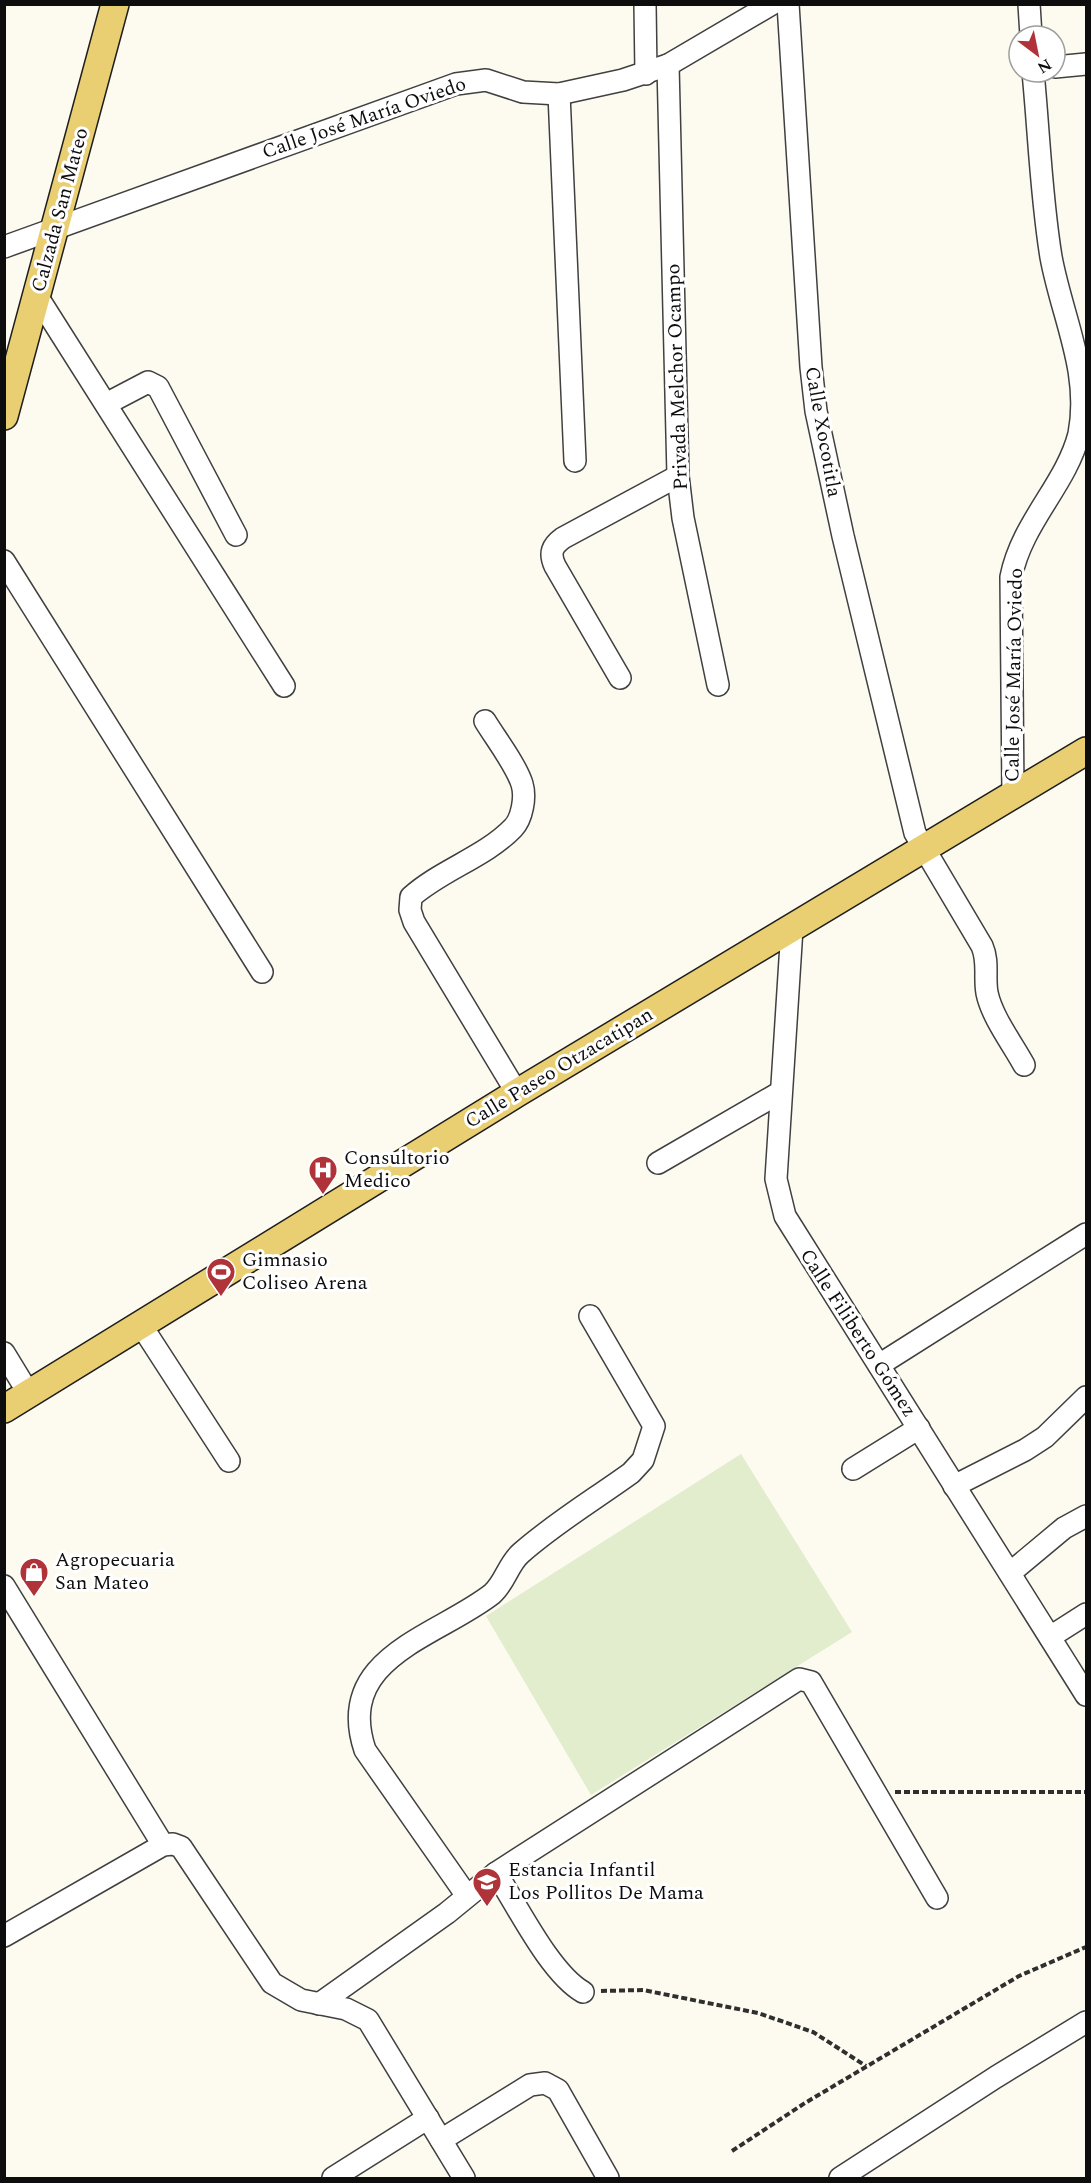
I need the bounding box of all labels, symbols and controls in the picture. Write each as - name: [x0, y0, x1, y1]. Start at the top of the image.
- north arrow: [1007, 24, 1067, 84]
- text: N: [1033, 52, 1056, 80]
- street label: Calle José María Oviedo: [258, 69, 470, 167]
- street label: Calzada San Mateo: [24, 124, 96, 296]
- street label: Privada Melchor Ocampo: [658, 263, 696, 491]
- street label: Calle Xocotitla: [797, 364, 849, 500]
- street label: Calle José María Oviedo: [997, 568, 1031, 782]
- street label: Calle Paseo Otzacatipan: [459, 1000, 659, 1136]
- place label: Consultorio Medico: [344, 1143, 450, 1196]
- hospital icon: Consultorio Medico: [307, 1154, 339, 1196]
- street label: Calle Filiberto Gómez: [792, 1243, 924, 1423]
- place label: Gimnasio Coliseo Arena: [242, 1245, 368, 1298]
- sports icon: Gimnasio Coliseo Arena: [205, 1256, 237, 1298]
- place label: Agropecuaria San Mateo: [55, 1545, 175, 1598]
- shop icon: Agropecuaria San Mateo: [18, 1556, 50, 1598]
- place label: Estancia Infantil Los Pollitos De Mama: [508, 1855, 704, 1908]
- school or university icon: Estancia Infantil Los Pollitos De Mama: [471, 1866, 503, 1908]

